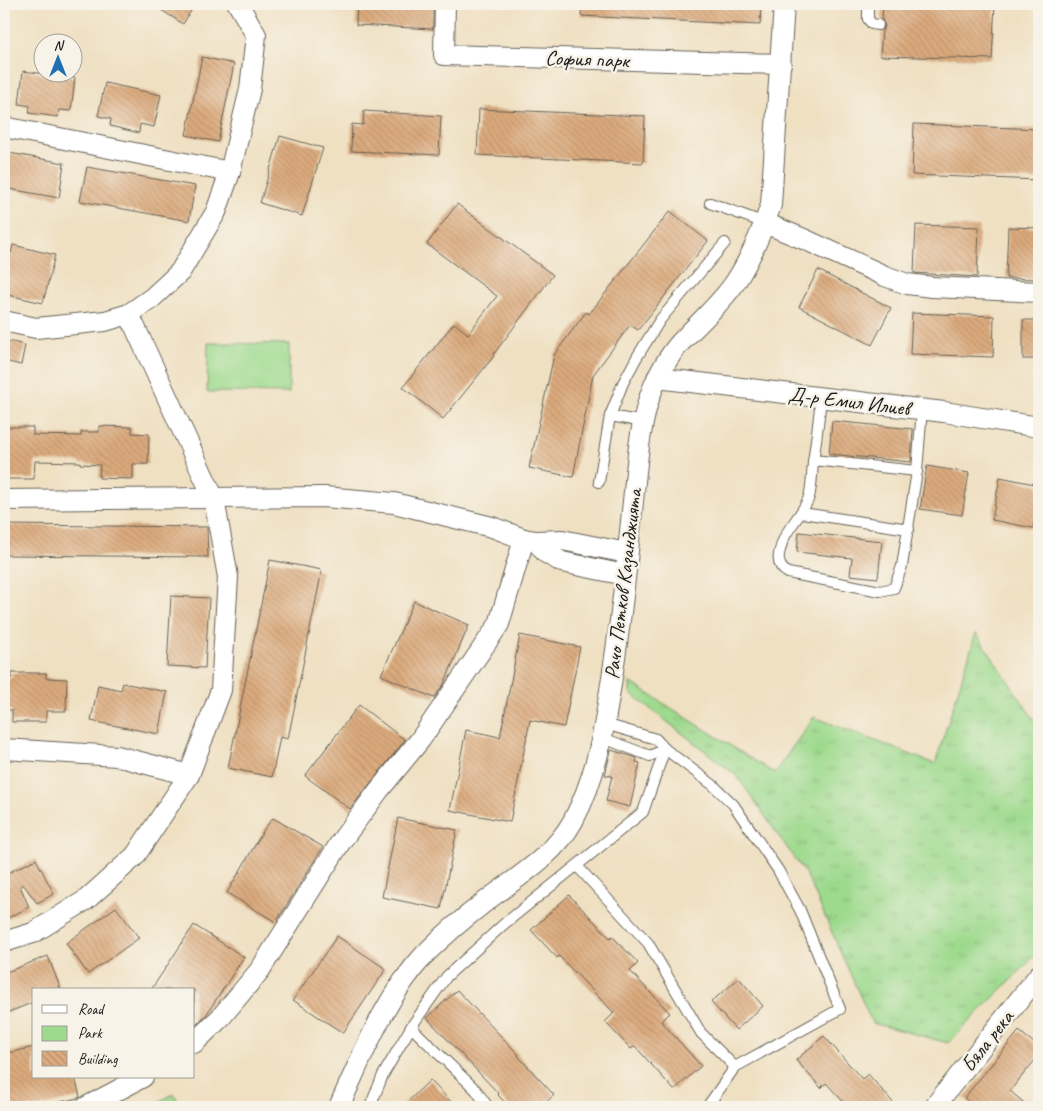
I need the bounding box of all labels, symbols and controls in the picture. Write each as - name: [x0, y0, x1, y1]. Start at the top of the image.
- north arrow: [32, 32, 82, 82]
- text: N: [54, 37, 65, 54]
- street label: София парк: [545, 45, 632, 74]
- street label: Д-р Емил Илиев: [787, 381, 915, 422]
- street label: Рачо Петков Казанджията: [598, 485, 648, 681]
- legend: [32, 988, 195, 1078]
- text: Road: [78, 1000, 105, 1019]
- street label: Бяла река: [955, 1004, 1020, 1077]
- text: Park: [78, 1024, 103, 1043]
- text: Building: [78, 1050, 118, 1069]

